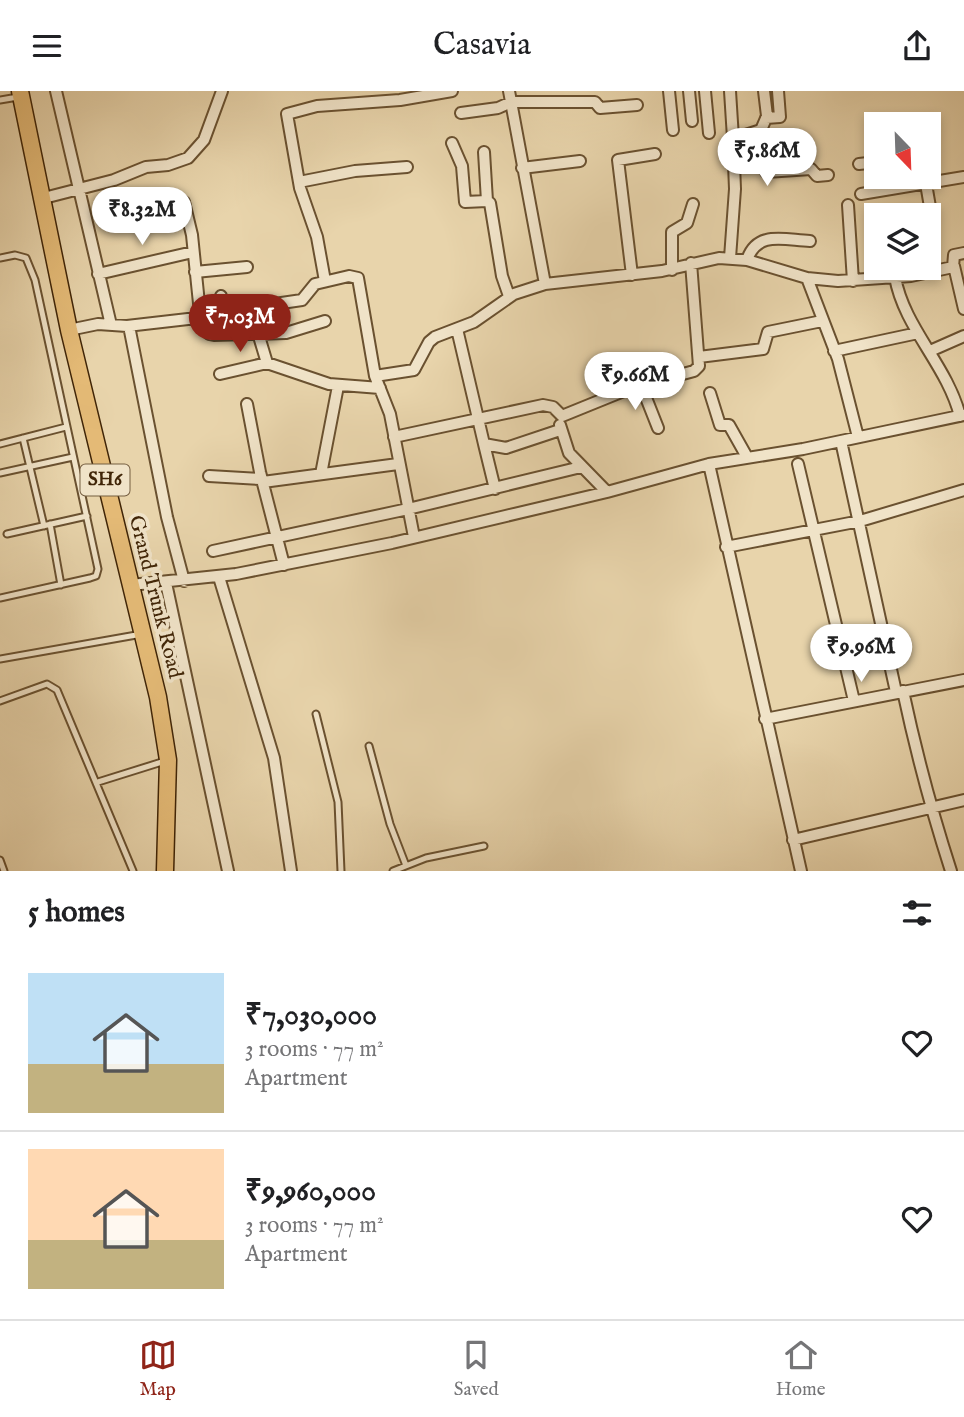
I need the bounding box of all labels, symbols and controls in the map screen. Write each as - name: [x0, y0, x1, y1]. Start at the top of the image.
- text: Casavia: [433, 25, 531, 66]
- icon: menu: [28, 27, 66, 65]
- icon: share: [898, 27, 936, 65]
- north arrow: [864, 112, 942, 189]
- map controls: [864, 112, 941, 280]
- pin: ₹5.86M: [710, 129, 824, 188]
- text: ₹5.86M: [734, 136, 800, 165]
- pin: ₹8.32M: [85, 187, 199, 247]
- text: ₹8.32M: [108, 195, 176, 224]
- button: layers: [864, 203, 941, 280]
- pin: ₹7.03M: [183, 295, 297, 354]
- text: ₹7.03M: [205, 302, 275, 331]
- pin: ₹9.66M: [578, 353, 692, 412]
- text: ₹9.66M: [600, 360, 670, 389]
- road number: SH6: [80, 465, 130, 495]
- street label: Grand Trunk Road: [122, 513, 189, 682]
- pin: ₹9.96M: [804, 625, 918, 684]
- text: ₹9.96M: [826, 632, 896, 661]
- text: 5 homes: [28, 894, 125, 932]
- icon: filters: [898, 894, 936, 932]
- text: ₹7,030,000: [245, 997, 377, 1035]
- icon: home: [84, 1001, 168, 1085]
- icon: heart: [898, 1024, 936, 1062]
- text: 3 rooms · 77 m²: [245, 1035, 384, 1064]
- text: Apartment: [245, 1064, 348, 1093]
- text: ₹9,960,000: [245, 1173, 376, 1211]
- icon: home: [84, 1177, 168, 1261]
- icon: heart: [898, 1200, 936, 1238]
- text: 3 rooms · 77 m²: [245, 1211, 384, 1240]
- text: Apartment: [245, 1240, 348, 1269]
- tab: Map: [139, 1336, 177, 1402]
- tab: Saved: [454, 1336, 499, 1402]
- tab: Home: [776, 1336, 825, 1402]

